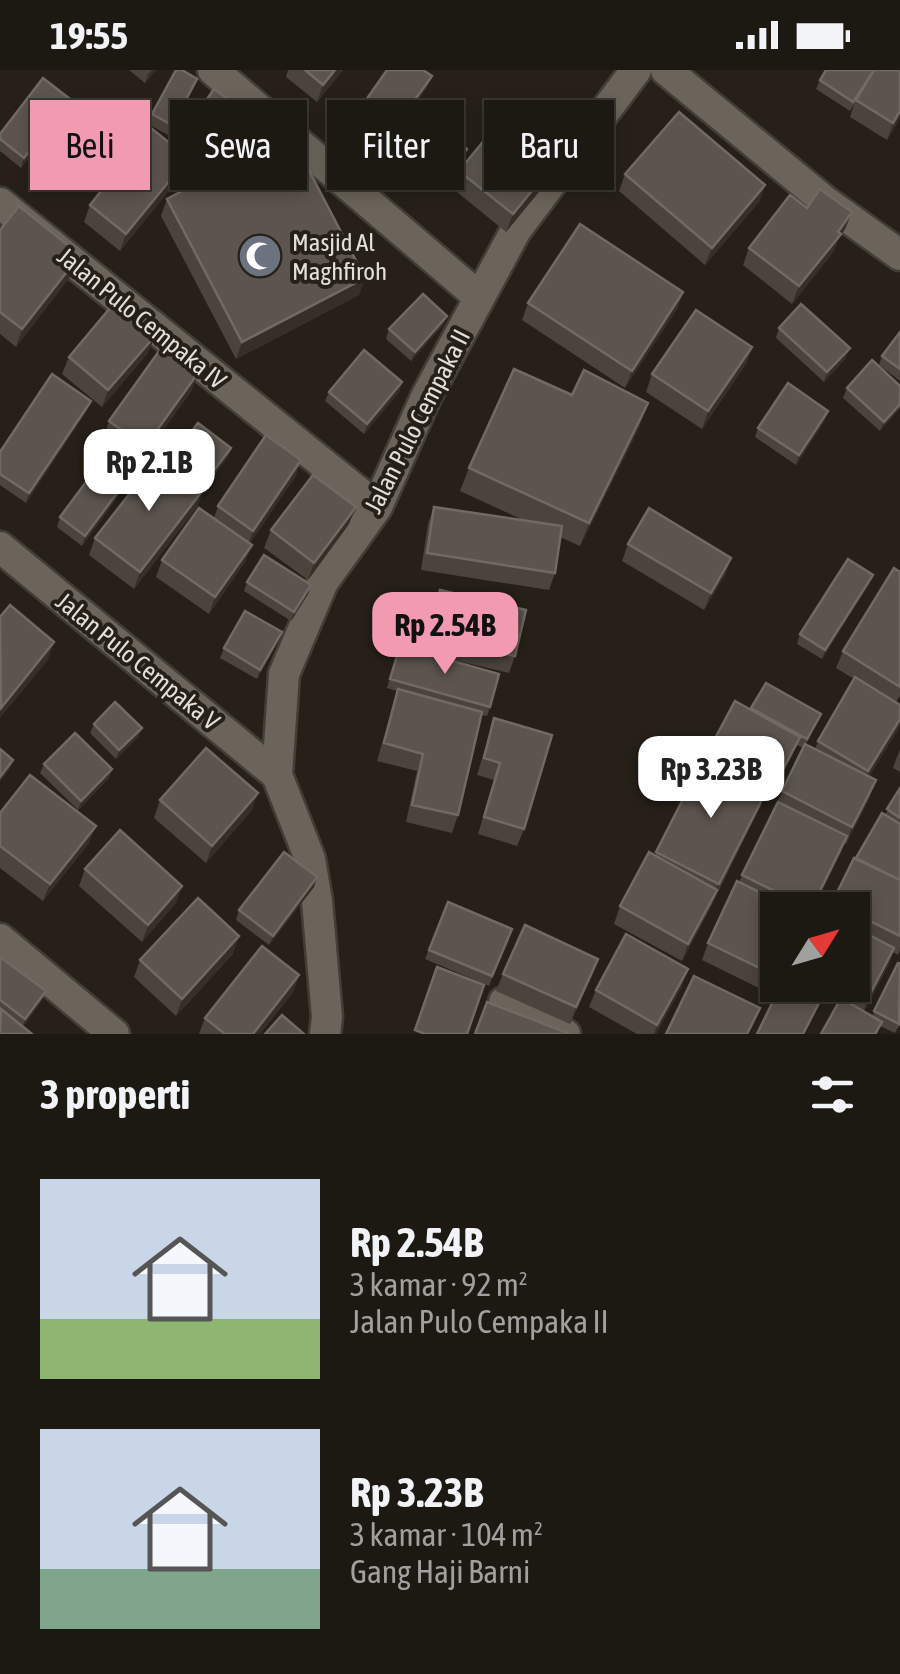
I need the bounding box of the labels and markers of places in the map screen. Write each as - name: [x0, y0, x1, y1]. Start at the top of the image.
- place label: Masjid Al Maghfiroh: [292, 228, 387, 285]
- mosque icon: Masjid Al Maghfiroh: [237, 233, 283, 279]
- pin: Rp 2.1B: [57, 429, 241, 514]
- pin: Rp 2.54B: [342, 592, 548, 677]
- pin: Rp 3.23B: [608, 736, 814, 821]

